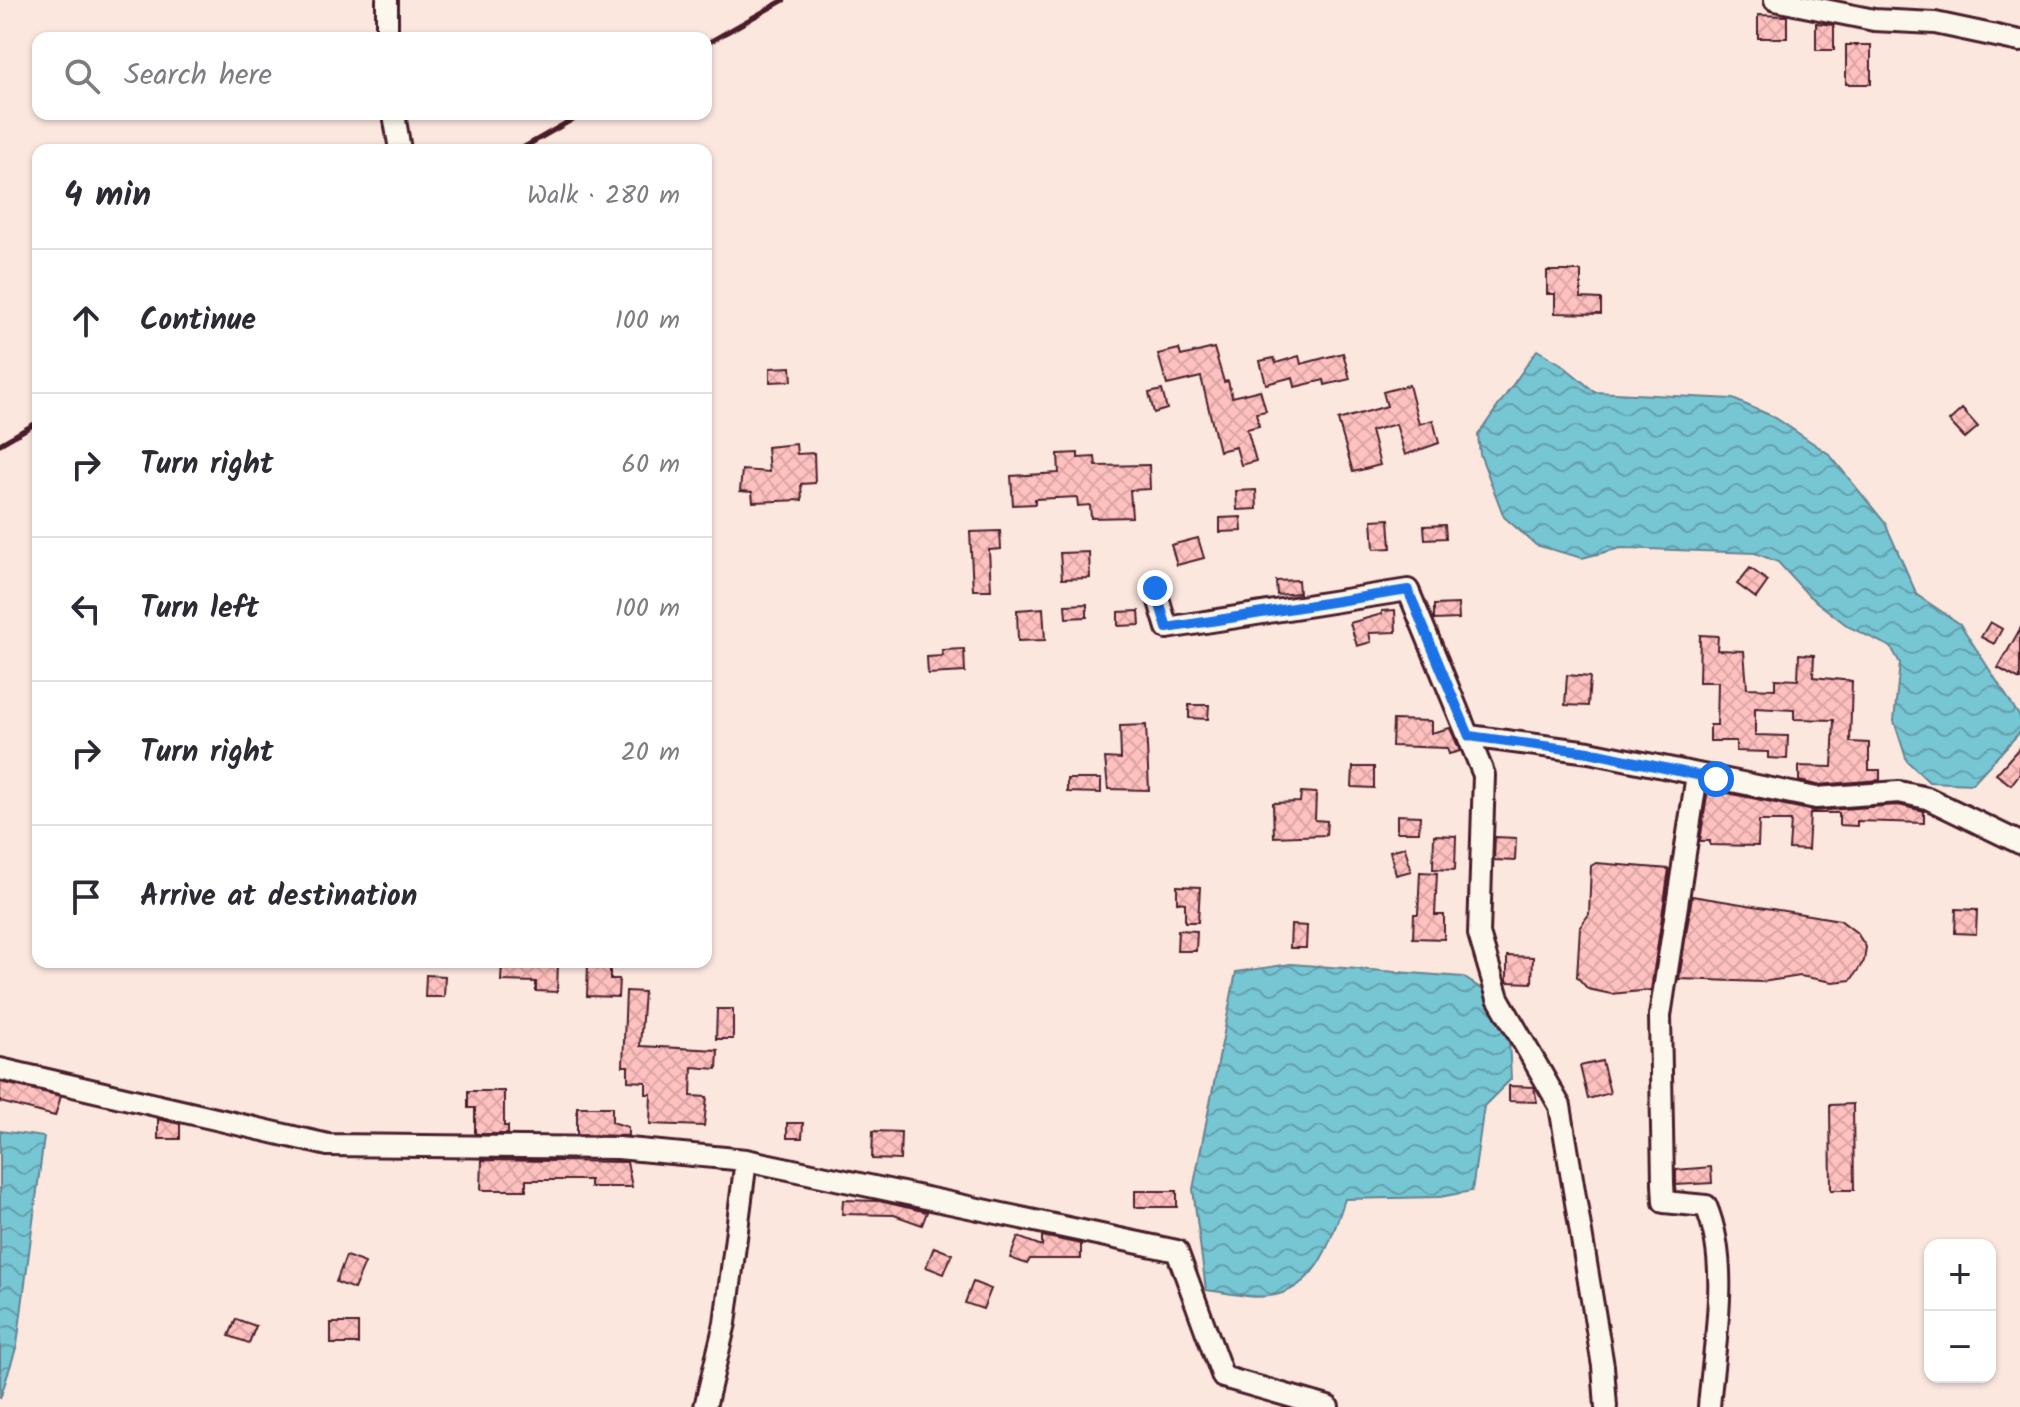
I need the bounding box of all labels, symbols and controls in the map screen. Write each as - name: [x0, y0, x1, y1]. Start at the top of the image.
- search box: [32, 32, 712, 120]
- text: Search here: [124, 52, 272, 100]
- icon: search: [60, 54, 104, 98]
- text: 4 min: [64, 169, 151, 223]
- text: Walk · 280 m: [527, 175, 680, 217]
- text: Continue: [140, 297, 256, 345]
- icon: ahead: [64, 299, 108, 343]
- text: 100 m: [615, 300, 680, 342]
- text: Turn right: [140, 441, 273, 489]
- icon: right: [64, 443, 108, 487]
- text: 60 m: [621, 444, 680, 486]
- route end: [1137, 570, 1173, 606]
- text: Turn left: [140, 585, 259, 633]
- icon: left: [64, 587, 108, 631]
- text: 100 m: [615, 588, 680, 630]
- text: Turn right: [140, 729, 273, 777]
- icon: right: [64, 731, 108, 775]
- text: 20 m: [621, 732, 680, 774]
- route start: [1698, 761, 1734, 797]
- text: Arrive at destination: [140, 873, 417, 921]
- icon: arrive: [64, 875, 108, 919]
- map controls: [1924, 1239, 1996, 1383]
- button: +: [1924, 1239, 1996, 1311]
- button: −: [1924, 1311, 1996, 1383]

